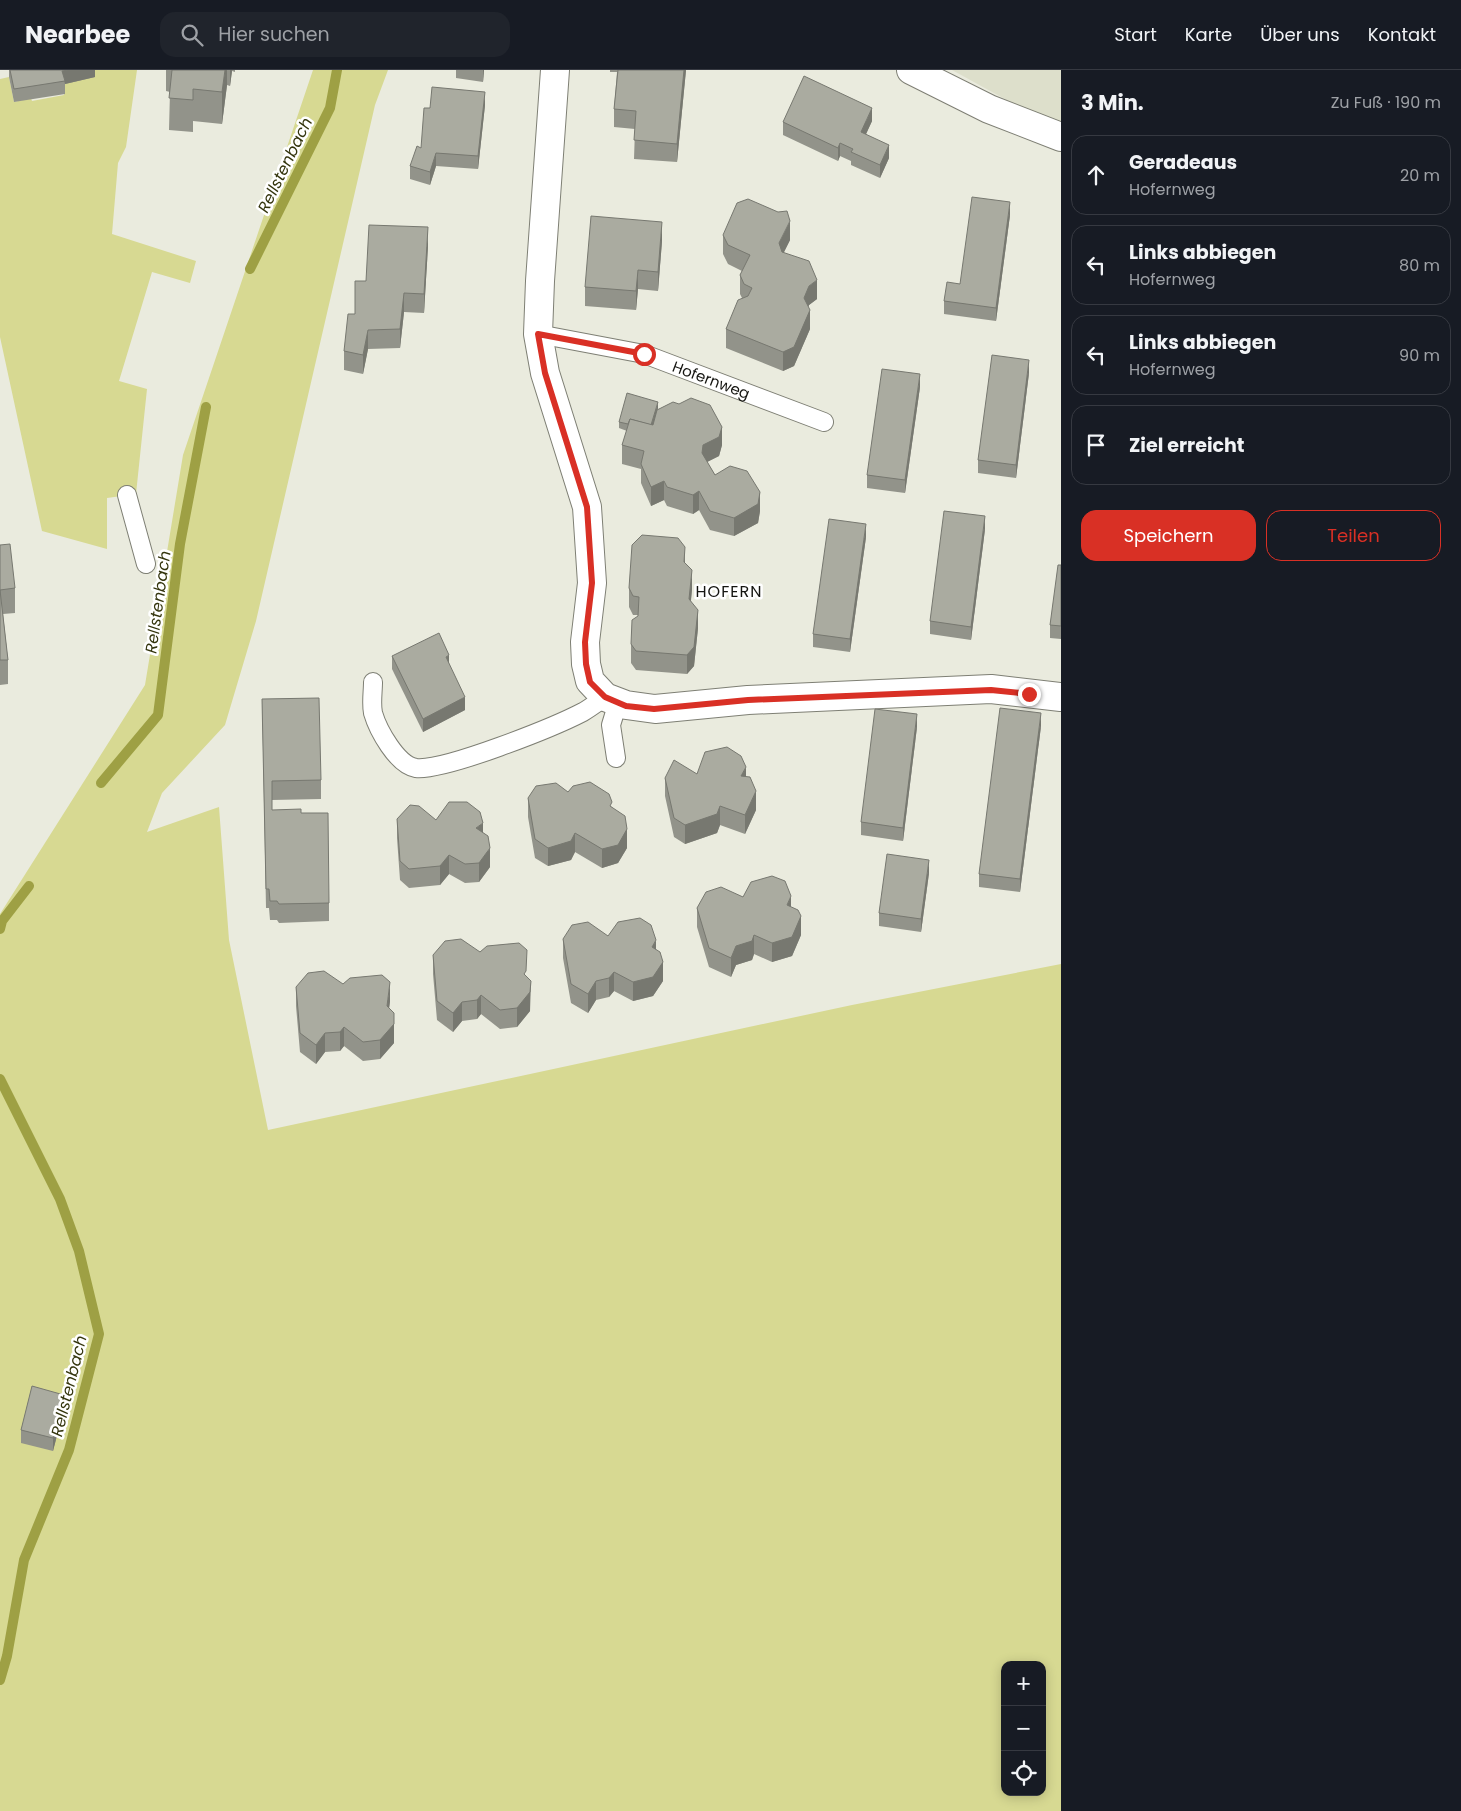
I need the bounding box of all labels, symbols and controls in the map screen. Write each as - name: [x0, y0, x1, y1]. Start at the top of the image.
- search box: [160, 12, 510, 57]
- text: Nearbee: [25, 18, 130, 51]
- icon: search: [178, 21, 206, 49]
- text: Hier suchen: [218, 21, 330, 48]
- text: Start: [1114, 22, 1157, 47]
- text: Karte: [1185, 22, 1232, 47]
- text: Über uns: [1260, 22, 1340, 47]
- text: Kontakt: [1368, 22, 1436, 47]
- text: 3 Min.: [1081, 88, 1144, 117]
- text: Zu Fuß · 190 m: [1331, 91, 1441, 114]
- water label: Rellstenbach: [252, 113, 318, 217]
- text: Geradeaus: [1129, 149, 1237, 176]
- icon: ahead: [1082, 161, 1110, 189]
- text: 20 m: [1400, 164, 1440, 187]
- text: Hofernweg: [1129, 178, 1216, 201]
- text: Links abbiegen: [1129, 239, 1276, 266]
- icon: left: [1082, 251, 1110, 279]
- text: 80 m: [1399, 254, 1440, 277]
- text: Hofernweg: [1129, 268, 1216, 291]
- text: Links abbiegen: [1129, 329, 1276, 356]
- icon: left: [1082, 341, 1110, 369]
- route start: [633, 343, 656, 366]
- text: 90 m: [1399, 344, 1440, 367]
- street label: Hofernweg: [670, 355, 753, 404]
- text: Hofernweg: [1129, 358, 1216, 381]
- icon: arrive: [1082, 431, 1110, 459]
- text: Ziel erreicht: [1129, 432, 1245, 459]
- button: Speichern: [1081, 510, 1256, 561]
- button: Teilen: [1266, 510, 1441, 561]
- water label: Rellstenbach: [139, 549, 177, 655]
- district label: HOFERN: [696, 580, 762, 603]
- route end: [1018, 683, 1041, 706]
- water label: Rellstenbach: [45, 1333, 93, 1439]
- map controls: [1001, 1661, 1046, 1796]
- button: +: [1001, 1661, 1046, 1706]
- button: −: [1001, 1706, 1046, 1751]
- button: locate: [1001, 1751, 1046, 1796]

